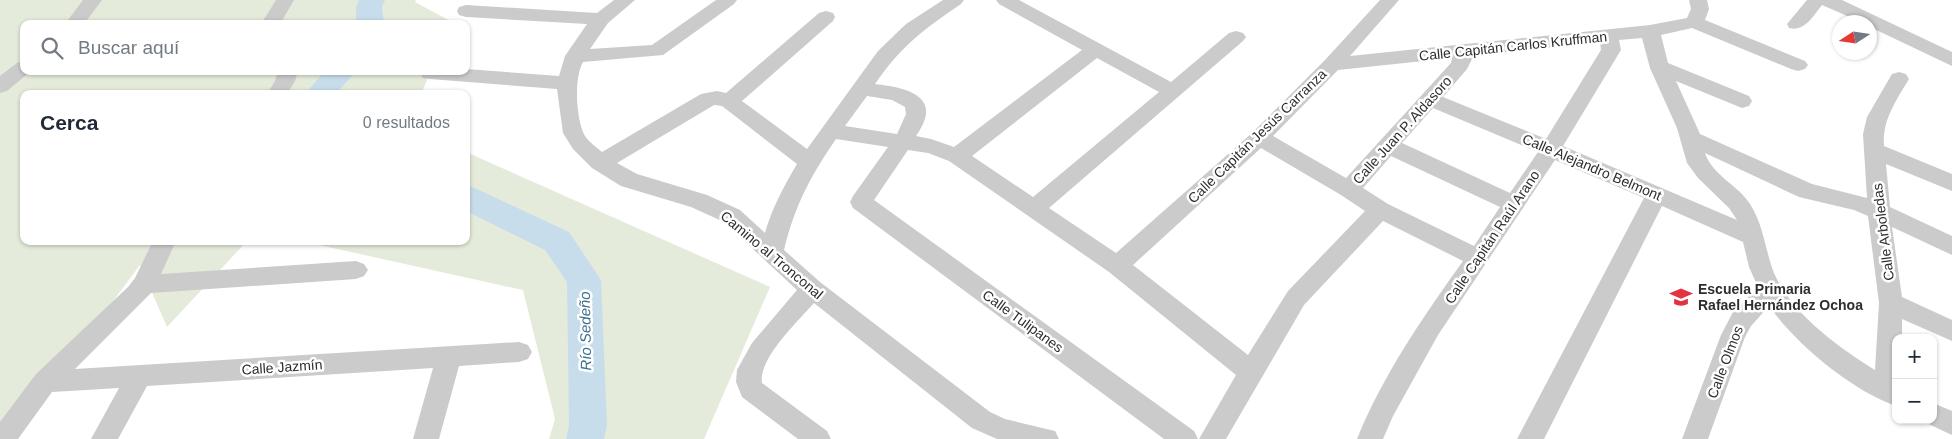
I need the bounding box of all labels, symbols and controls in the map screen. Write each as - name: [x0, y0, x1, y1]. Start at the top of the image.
- north arrow: [1832, 15, 1877, 60]
- search box: [20, 20, 470, 75]
- street label: Calle Capitán Carlos Kruffman: [1418, 28, 1608, 64]
- icon: search: [38, 34, 66, 62]
- text: Buscar aquí: [78, 37, 179, 58]
- street label: Calle Capitán Jesús Carranza: [1185, 66, 1330, 206]
- street label: Calle Juan P. Aldasoro: [1349, 73, 1455, 187]
- text: Cerca: [40, 111, 98, 134]
- text: 0 resultados: [363, 114, 450, 131]
- street label: Calle Alejandro Belmont: [1520, 130, 1664, 204]
- street label: Calle Capitán Raúl Arano: [1441, 167, 1543, 307]
- street label: Calle Arboledas: [1869, 182, 1897, 282]
- street label: Camino al Tronconal: [718, 208, 826, 302]
- place label: Escuela Primaria Rafael Hernández Ochoa: [1698, 281, 1863, 313]
- school or university icon: Escuela Primaria Rafael Hernández Ochoa: [1668, 284, 1694, 310]
- street label: Calle Tulipanes: [980, 286, 1066, 356]
- water label: Río Sedeño: [576, 291, 594, 371]
- street label: Calle Olmos: [1704, 324, 1746, 400]
- map controls: [1892, 334, 1937, 424]
- button: +: [1892, 334, 1937, 379]
- street label: Calle Jazmín: [241, 356, 323, 378]
- button: −: [1892, 379, 1937, 424]

